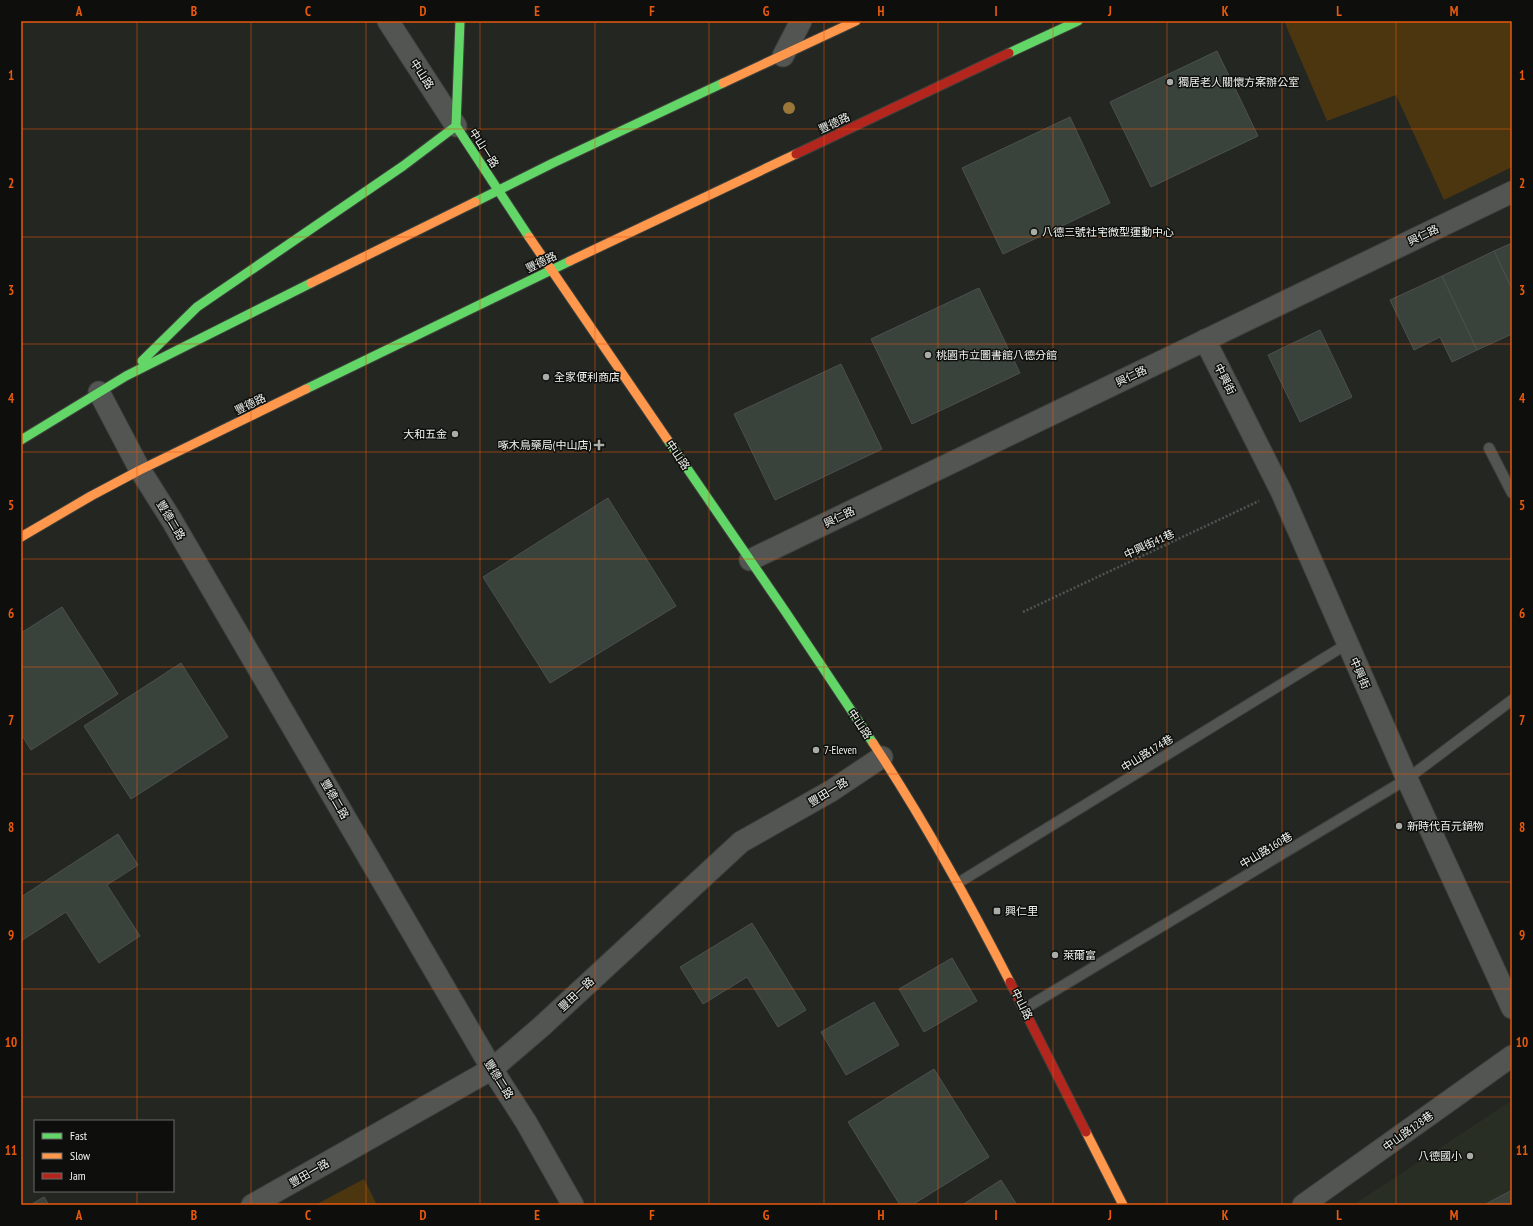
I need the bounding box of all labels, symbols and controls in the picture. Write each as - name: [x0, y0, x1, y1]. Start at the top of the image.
- text: A: [75, 3, 83, 20]
- text: B: [191, 3, 197, 20]
- text: C: [305, 3, 311, 20]
- text: D: [420, 3, 427, 20]
- text: E: [534, 3, 540, 20]
- text: F: [649, 3, 655, 20]
- text: G: [763, 3, 770, 20]
- text: H: [878, 3, 885, 20]
- text: I: [994, 3, 998, 20]
- text: J: [1107, 3, 1112, 20]
- text: K: [1222, 3, 1229, 20]
- text: L: [1336, 3, 1342, 20]
- text: M: [1450, 3, 1459, 20]
- street label: 中山路: [407, 56, 437, 92]
- text: 1: [8, 67, 14, 84]
- text: 1: [1519, 67, 1525, 84]
- place label: 獨居老人關懷方案辦公室: [1178, 75, 1299, 89]
- marker: 獨居老人關懷方案辦公室: [1165, 77, 1175, 87]
- street label: 豐德路: [816, 110, 852, 136]
- street label: 中山一路: [466, 126, 502, 170]
- text: 2: [8, 175, 14, 192]
- text: 2: [1519, 175, 1525, 192]
- street label: 興仁路: [1405, 221, 1441, 249]
- place label: 八德三號社宅微型運動中心: [1042, 225, 1174, 239]
- marker: 八德三號社宅微型運動中心: [1029, 227, 1039, 237]
- street label: 豐德路: [523, 248, 559, 276]
- text: 3: [8, 282, 14, 299]
- text: 3: [1519, 282, 1525, 299]
- place label: 桃園市立圖書館八德分館: [936, 348, 1057, 362]
- marker: 桃園市立圖書館八德分館: [923, 350, 933, 360]
- street label: 中興街: [1211, 361, 1239, 397]
- street label: 興仁路: [1113, 362, 1149, 390]
- place label: 全家便利商店: [554, 370, 620, 384]
- marker: 全家便利商店: [541, 372, 551, 382]
- text: 4: [8, 390, 15, 407]
- street label: 豐德路: [232, 390, 268, 418]
- text: 4: [1519, 390, 1526, 407]
- place label: 大和五金: [403, 427, 447, 441]
- marker: 大和五金: [450, 429, 460, 439]
- street label: 中山路: [663, 437, 693, 473]
- place label: 啄木鳥藥局(中山店): [498, 438, 591, 452]
- marker: 啄木鳥藥局(中山店): [594, 440, 604, 450]
- text: 5: [8, 497, 14, 514]
- text: 5: [1519, 497, 1525, 514]
- street label: 豐德二路: [154, 498, 188, 542]
- street label: 興仁路: [821, 503, 857, 531]
- street label: 中興街41巷: [1122, 526, 1176, 562]
- text: 6: [8, 605, 14, 622]
- text: 6: [1519, 605, 1525, 622]
- street label: 中興街: [1347, 655, 1373, 691]
- street label: 中山路: [845, 706, 875, 742]
- text: 7: [8, 712, 14, 729]
- text: 7: [1519, 712, 1525, 729]
- street label: 中山路174巷: [1118, 731, 1176, 775]
- place label: 7-Eleven: [824, 743, 857, 757]
- marker: 7-Eleven: [811, 745, 821, 755]
- street label: 豐田一路: [806, 775, 850, 809]
- street label: 豐德二路: [318, 776, 352, 822]
- text: 8: [8, 819, 14, 836]
- place label: 新時代百元鍋物: [1407, 819, 1484, 833]
- text: 8: [1519, 819, 1525, 836]
- marker: 新時代百元鍋物: [1394, 821, 1404, 831]
- street label: 中山路160巷: [1237, 829, 1295, 871]
- place label: 興仁里: [1005, 904, 1038, 918]
- marker: 興仁里: [992, 906, 1002, 916]
- text: 9: [8, 927, 14, 944]
- text: 9: [1519, 927, 1525, 944]
- place label: 萊爾富: [1063, 948, 1096, 962]
- marker: 萊爾富: [1050, 950, 1060, 960]
- street label: 豐田一路: [555, 974, 597, 1014]
- street label: 中山路: [1008, 986, 1036, 1022]
- text: 10: [5, 1034, 17, 1051]
- text: 10: [1516, 1034, 1528, 1051]
- street label: 豐德二路: [481, 1057, 517, 1101]
- street label: 中山路128巷: [1380, 1108, 1436, 1154]
- legend: [34, 1120, 174, 1192]
- text: Fast: [70, 1128, 88, 1143]
- text: 11: [5, 1142, 17, 1159]
- text: 11: [1516, 1142, 1528, 1159]
- text: Slow: [70, 1148, 91, 1163]
- place label: 八德國小: [1418, 1149, 1462, 1163]
- marker: 八德國小: [1465, 1151, 1475, 1161]
- street label: 豐田一路: [286, 1156, 332, 1190]
- text: Jam: [69, 1168, 86, 1183]
- text: A: [75, 1207, 83, 1224]
- text: B: [191, 1207, 197, 1224]
- text: C: [305, 1207, 311, 1224]
- text: D: [420, 1207, 427, 1224]
- text: E: [534, 1207, 540, 1224]
- text: F: [649, 1207, 655, 1224]
- text: G: [763, 1207, 770, 1224]
- text: H: [878, 1207, 885, 1224]
- text: I: [994, 1207, 998, 1224]
- text: J: [1107, 1207, 1112, 1224]
- text: K: [1222, 1207, 1229, 1224]
- text: L: [1336, 1207, 1342, 1224]
- text: M: [1450, 1207, 1459, 1224]

